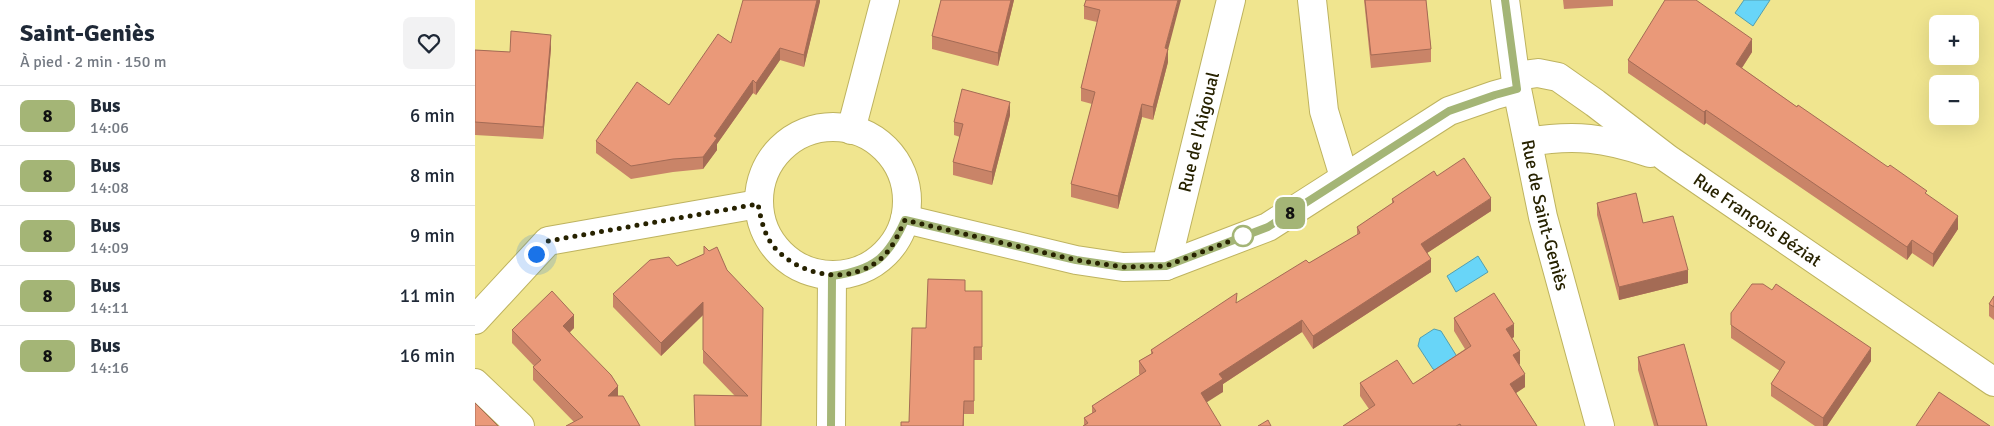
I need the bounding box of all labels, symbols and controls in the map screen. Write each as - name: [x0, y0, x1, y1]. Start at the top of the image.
- map controls: [1929, 15, 1979, 125]
- button: +: [1929, 15, 1979, 65]
- button: heart: [403, 17, 455, 69]
- text: Saint-Geniès: [20, 18, 155, 48]
- text: À pied · 2 min · 150 m: [20, 52, 167, 72]
- street label: Rue de l'Aigoual: [1173, 69, 1224, 194]
- button: −: [1929, 75, 1979, 125]
- text: Bus: [90, 94, 121, 118]
- text: 6 min: [410, 104, 455, 128]
- text: 8: [43, 105, 52, 127]
- text: 14:06: [90, 118, 129, 138]
- street label: Rue de Saint-Geniès: [1517, 138, 1574, 293]
- text: Bus: [90, 154, 121, 178]
- text: 8 min: [410, 164, 455, 188]
- text: 8: [43, 165, 52, 187]
- street label: Rue François Béziat: [1689, 169, 1826, 272]
- text: 14:08: [90, 178, 129, 198]
- line badge: 8: [1274, 197, 1306, 229]
- text: 8: [1285, 202, 1295, 224]
- text: Bus: [90, 214, 121, 238]
- text: 9 min: [410, 224, 455, 248]
- text: 8: [43, 225, 52, 247]
- unlabelled marker: [1232, 225, 1254, 247]
- text: 14:09: [90, 238, 129, 258]
- your location: [524, 242, 549, 267]
- text: Bus: [90, 274, 121, 298]
- text: 11 min: [400, 284, 455, 308]
- text: 8: [43, 285, 52, 307]
- text: 14:11: [90, 298, 129, 318]
- text: Bus: [90, 334, 121, 358]
- text: 16 min: [400, 344, 455, 368]
- text: 8: [43, 345, 52, 367]
- text: 14:16: [90, 358, 129, 378]

